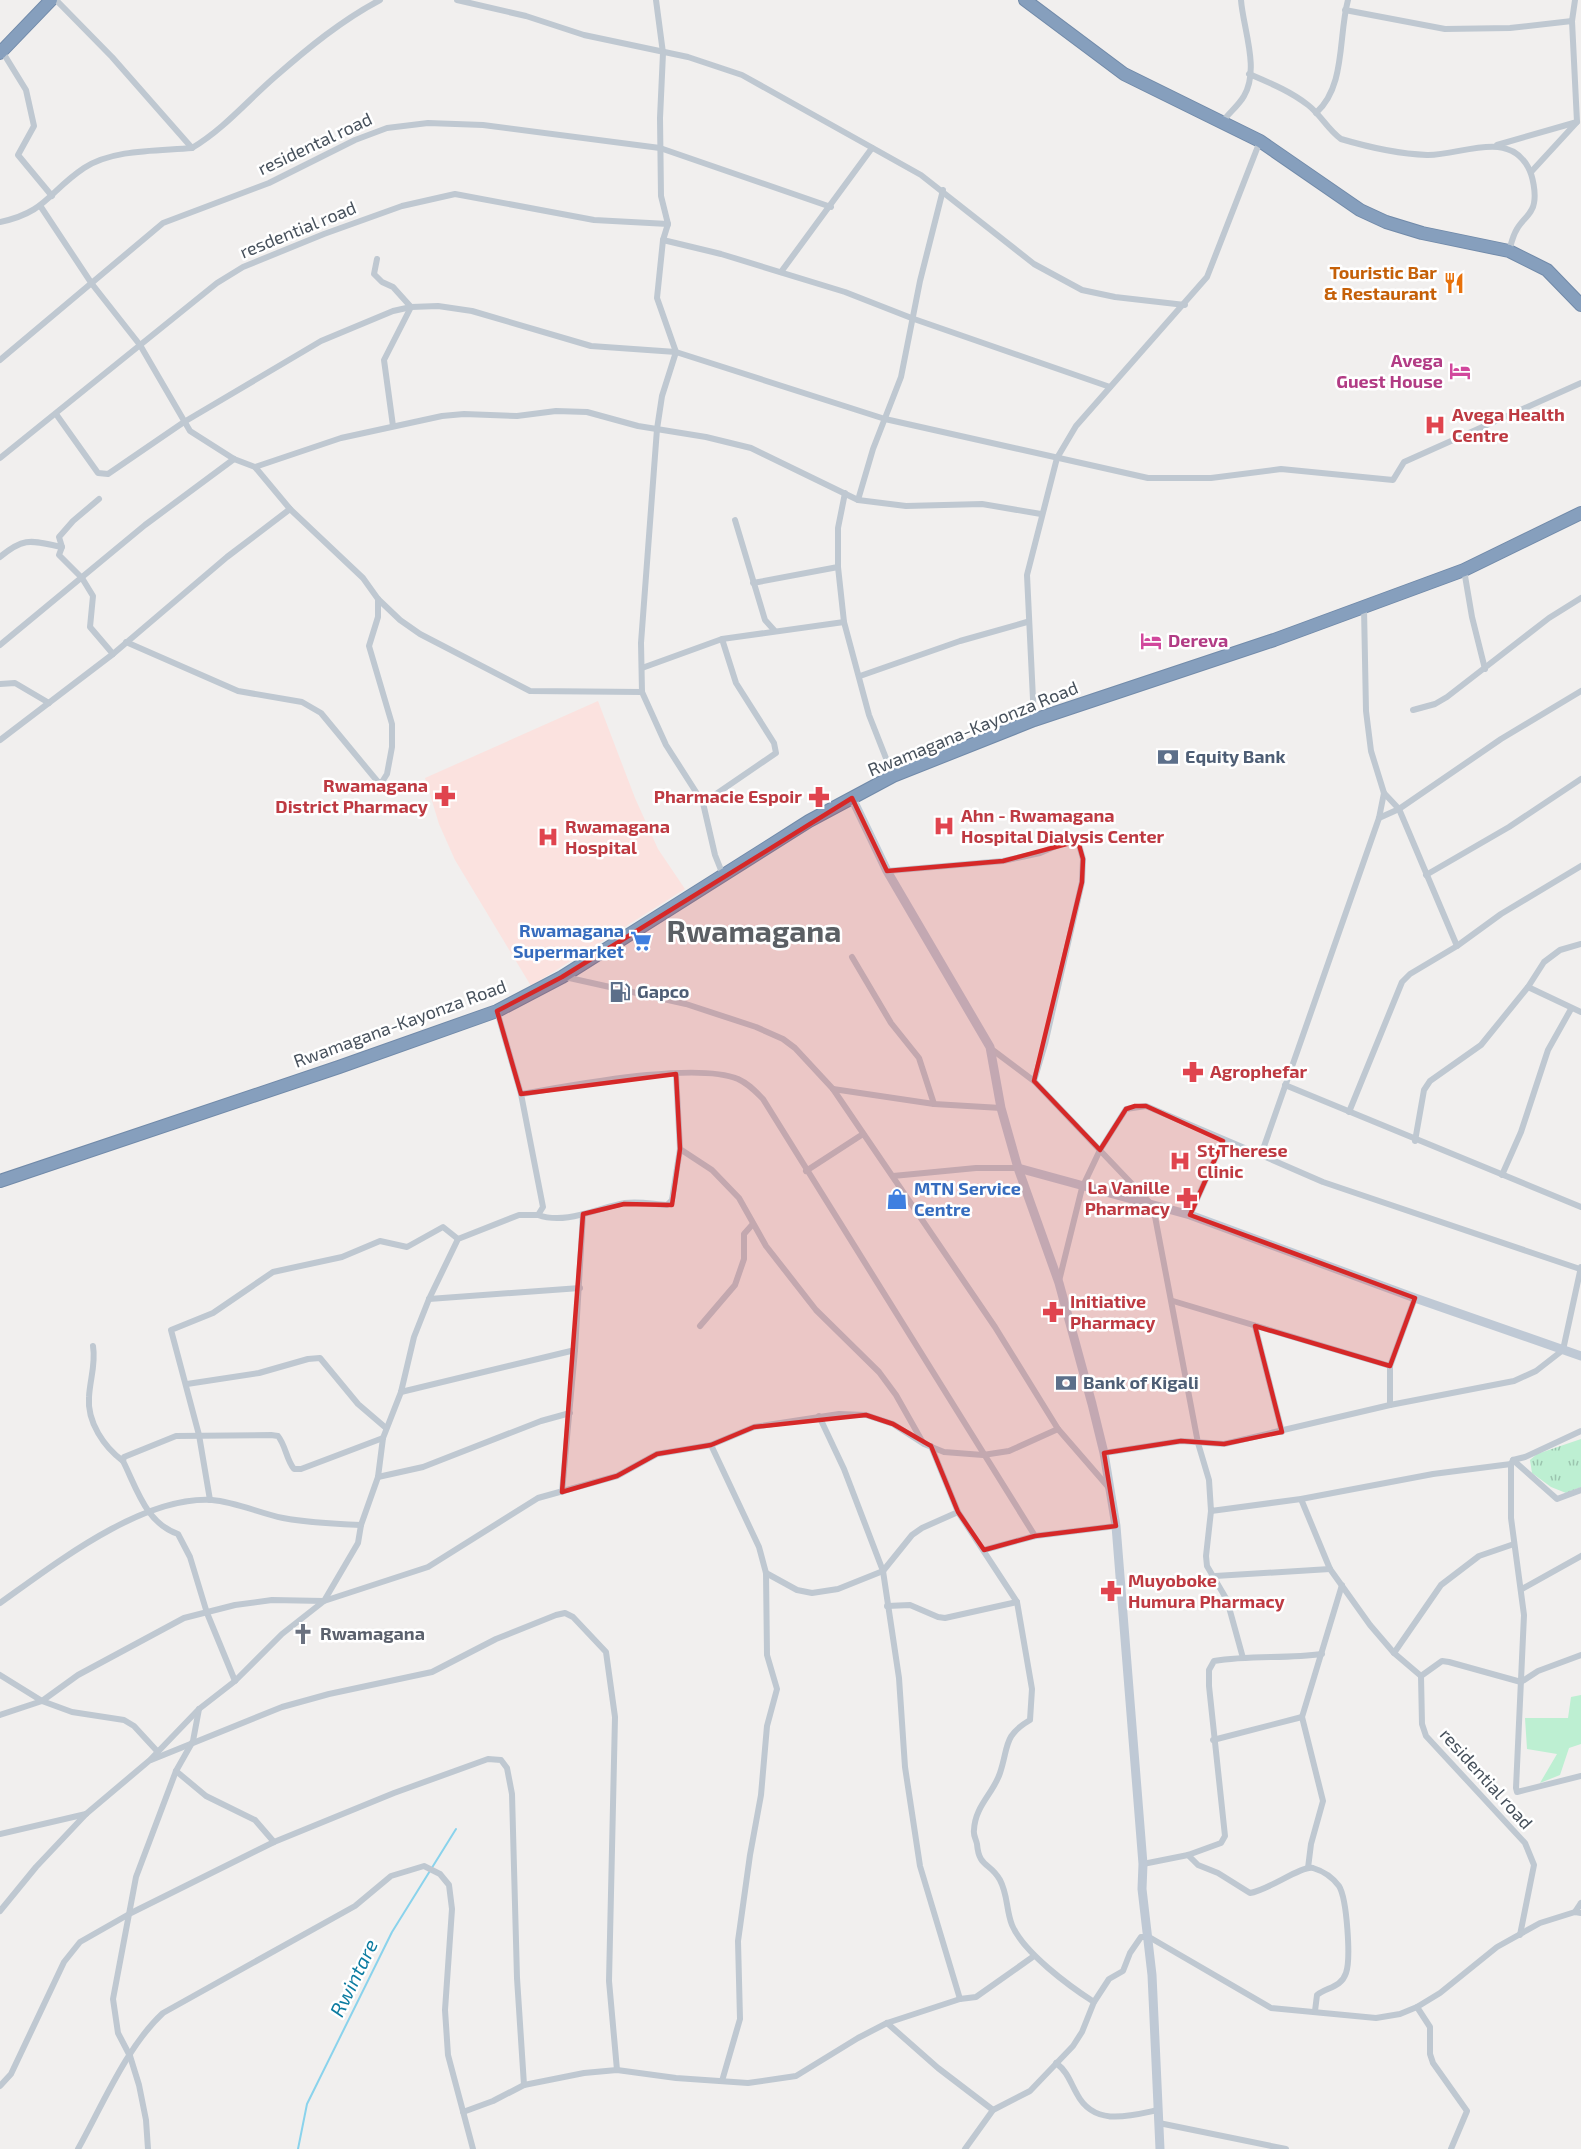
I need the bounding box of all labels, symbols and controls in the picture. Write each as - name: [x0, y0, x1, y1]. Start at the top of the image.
- street label: residental road: [254, 107, 375, 179]
- street label: resdential road: [236, 196, 359, 262]
- place label: Touristic Bar & Restaurant: [1324, 261, 1438, 304]
- restaurant icon: Touristic Bar & Restaurant: [1442, 271, 1466, 295]
- place label: Avega Guest House: [1336, 349, 1443, 392]
- hotel icon: Avega Guest House: [1448, 359, 1472, 383]
- place label: Avega Health Centre: [1452, 403, 1565, 446]
- hospital icon: Avega Health Centre: [1423, 413, 1447, 437]
- hotel icon: Dereva: [1139, 629, 1163, 653]
- place label: Dereva: [1168, 629, 1228, 651]
- street label: Rwamagana-Kayonza Road: [864, 676, 1081, 780]
- bank icon: Equity Bank: [1156, 745, 1180, 769]
- place label: Equity Bank: [1185, 745, 1285, 767]
- place label: Rwamagana District Pharmacy: [275, 774, 429, 817]
- pharmacy icon: Rwamagana District Pharmacy: [433, 784, 457, 808]
- place label: Pharmacie Espoir: [654, 785, 802, 807]
- pharmacy icon: Pharmacie Espoir: [807, 785, 831, 809]
- place label: Ahn - Rwamagana Hospital Dialysis Center: [961, 804, 1165, 847]
- hospital icon: Ahn - Rwamagana Hospital Dialysis Center: [932, 814, 956, 838]
- place label: Rwamagana Hospital: [565, 815, 670, 858]
- hospital icon: Rwamagana Hospital: [536, 825, 560, 849]
- district label: Rwamagana: [667, 912, 841, 948]
- place label: Rwamagana Supermarket: [513, 919, 625, 962]
- supermarket icon: Rwamagana Supermarket: [629, 929, 653, 953]
- street label: Rwamagana-Kayonza Road: [290, 974, 509, 1072]
- fuel station icon: Gapco: [608, 980, 632, 1004]
- place label: Gapco: [637, 980, 689, 1002]
- pharmacy icon: Agrophefar: [1181, 1060, 1205, 1084]
- place label: Agrophefar: [1210, 1060, 1308, 1082]
- place label: St Therese Clinic: [1197, 1139, 1288, 1182]
- hospital icon: St Therese Clinic: [1168, 1149, 1192, 1173]
- place label: La Vanille Pharmacy: [1085, 1176, 1171, 1219]
- place label: MTN Service Centre: [914, 1177, 1021, 1220]
- pharmacy icon: La Vanille Pharmacy: [1175, 1186, 1199, 1210]
- shop icon: MTN Service Centre: [885, 1187, 909, 1211]
- place label: Initiative Pharmacy: [1070, 1290, 1156, 1333]
- pharmacy icon: Initiative Pharmacy: [1041, 1300, 1065, 1324]
- bank icon: Bank of Kigali: [1054, 1371, 1078, 1395]
- place label: Bank of Kigali: [1083, 1371, 1199, 1393]
- place label: Muyoboke Humura Pharmacy: [1128, 1569, 1286, 1612]
- pharmacy icon: Muyoboke Humura Pharmacy: [1099, 1579, 1123, 1603]
- church icon: Rwamagana: [291, 1622, 315, 1646]
- place label: Rwamagana: [320, 1622, 425, 1644]
- street label: residential road: [1436, 1723, 1538, 1833]
- water label: Rwintare: [324, 1935, 382, 2020]

